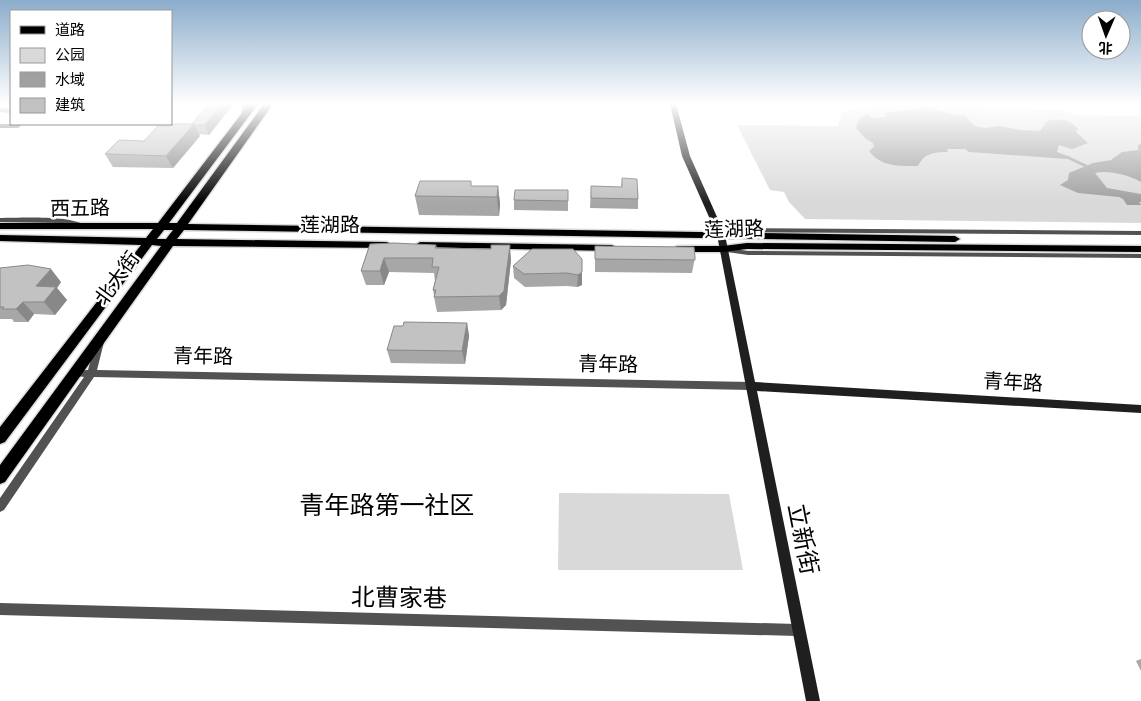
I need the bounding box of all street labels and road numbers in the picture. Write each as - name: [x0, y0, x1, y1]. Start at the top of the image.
- street label: 西五路: [50, 193, 110, 224]
- street label: 莲湖路: [300, 211, 360, 240]
- street label: 莲湖路: [704, 214, 765, 245]
- street label: 北大街: [88, 246, 147, 311]
- street label: 青年路: [173, 341, 233, 372]
- street label: 青年路: [578, 349, 638, 380]
- street label: 青年路: [982, 366, 1044, 399]
- street label: 立新街: [779, 500, 828, 578]
- street label: 北曹家巷: [351, 579, 447, 616]

